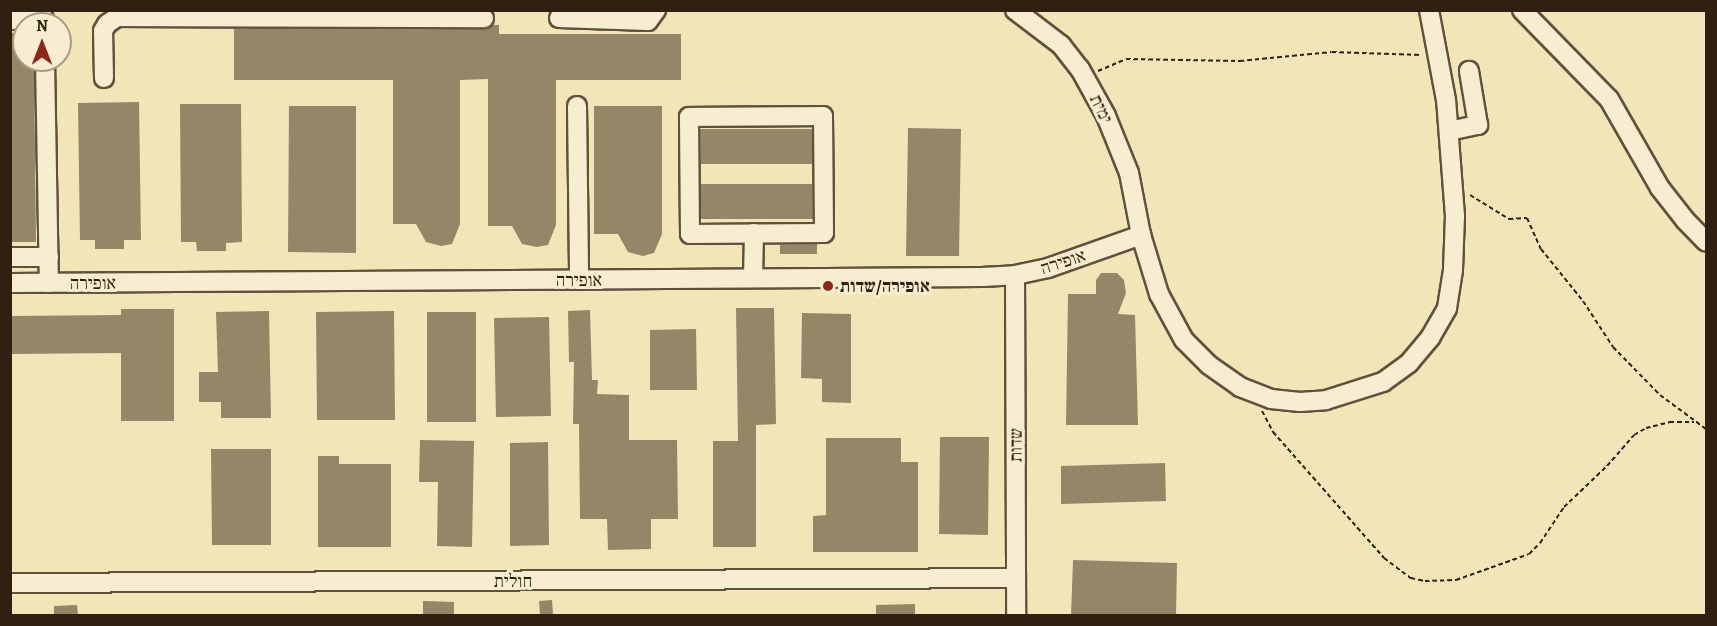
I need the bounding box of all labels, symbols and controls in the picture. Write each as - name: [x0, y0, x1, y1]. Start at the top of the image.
- north arrow: [12, 12, 72, 72]
- text: N: [36, 15, 48, 37]
- street label: ימית: [1085, 91, 1117, 127]
- street label: אופירה: [1038, 245, 1088, 279]
- street label: אופירה: [556, 269, 602, 291]
- street label: אופירה: [70, 272, 116, 294]
- place label: אופירה/שדות: [840, 275, 930, 297]
- marker: אופירה/שדות: [821, 279, 835, 293]
- street label: שדות: [1005, 428, 1027, 462]
- street label: חולית: [494, 570, 532, 592]

